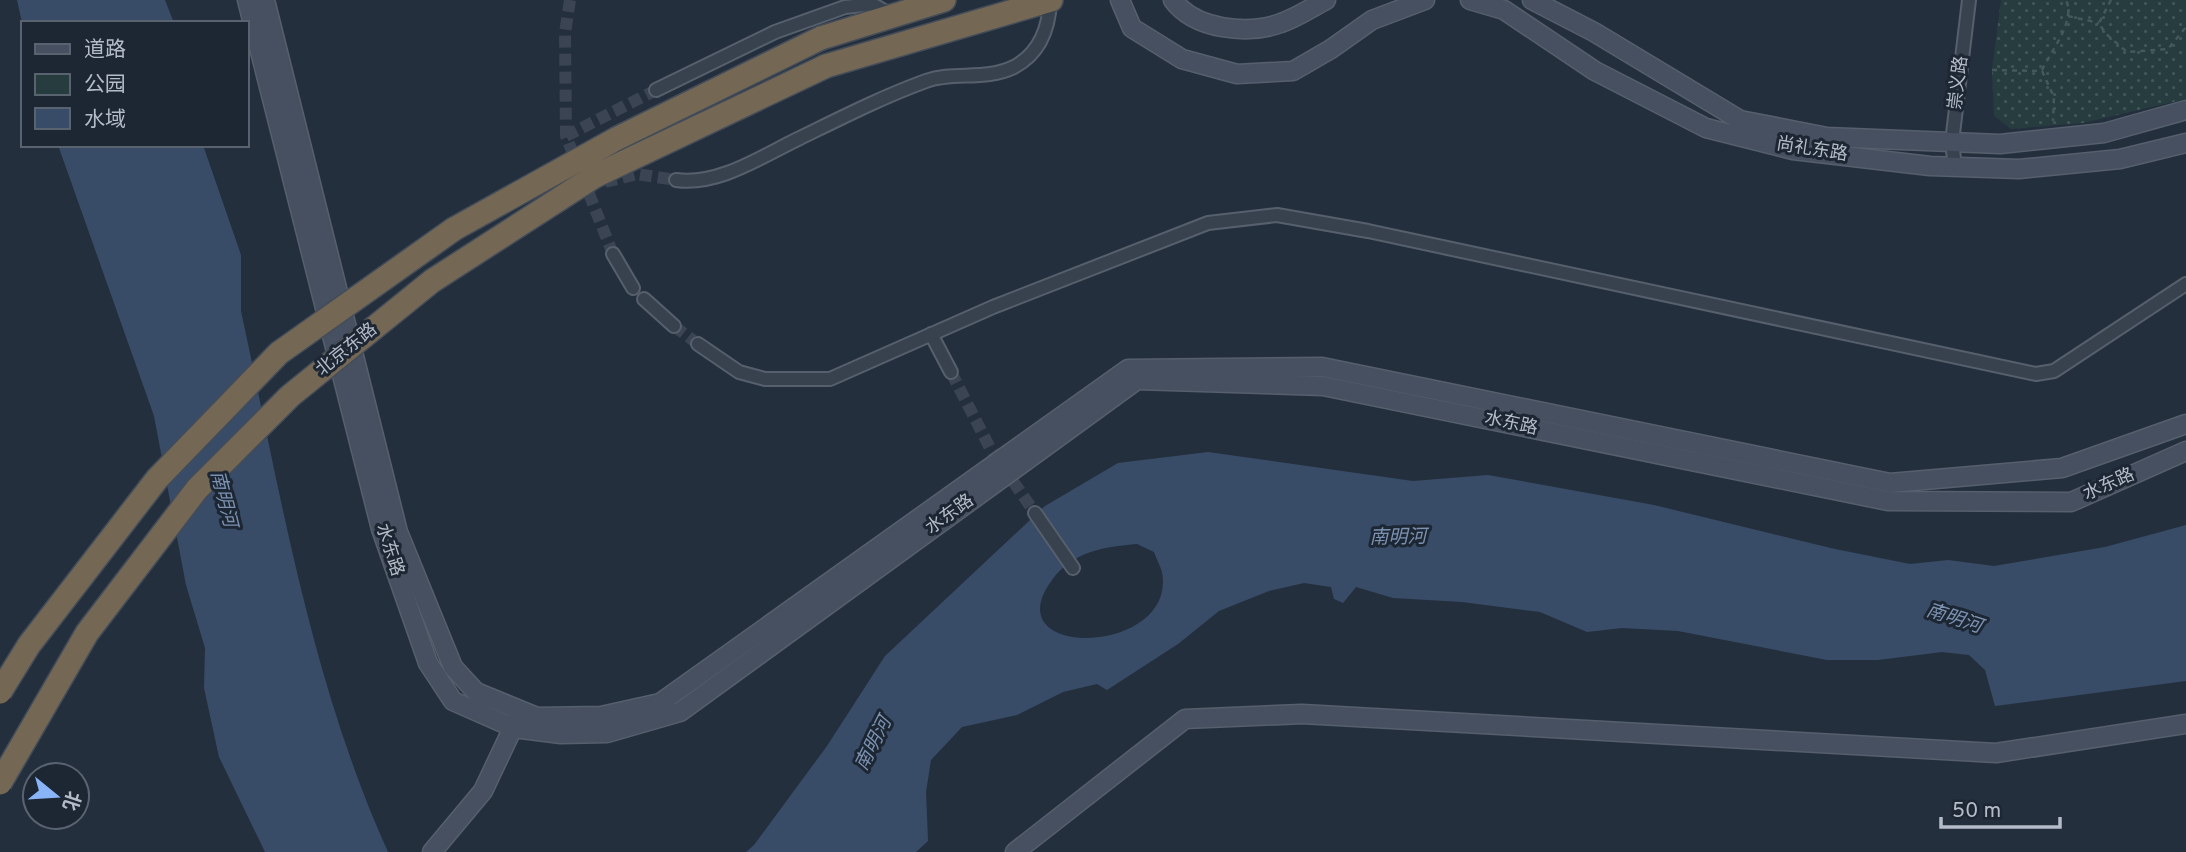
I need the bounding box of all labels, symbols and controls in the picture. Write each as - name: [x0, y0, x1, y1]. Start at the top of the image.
- legend: [21, 21, 248, 147]
- text: 道路: [84, 37, 126, 64]
- street label: 崇义路: [1944, 55, 1974, 111]
- text: 公园: [84, 72, 126, 99]
- text: 水域: [84, 107, 126, 134]
- street label: 尚礼东路: [1775, 133, 1849, 167]
- street label: 北京东路: [312, 318, 382, 382]
- street label: 水东路: [1482, 407, 1540, 441]
- street label: 水东路: [2080, 464, 2138, 506]
- water label: 南明河: [204, 468, 243, 533]
- street label: 水东路: [921, 490, 979, 540]
- street label: 水东路: [370, 521, 408, 579]
- water label: 南明河: [1369, 525, 1431, 550]
- water label: 南明河: [1923, 599, 1989, 640]
- water label: 南明河: [850, 710, 899, 775]
- north arrow: [21, 761, 91, 831]
- scale bar: [1941, 786, 2060, 830]
- text: 北: [56, 788, 85, 813]
- text: 50 m: [1952, 798, 2001, 825]

